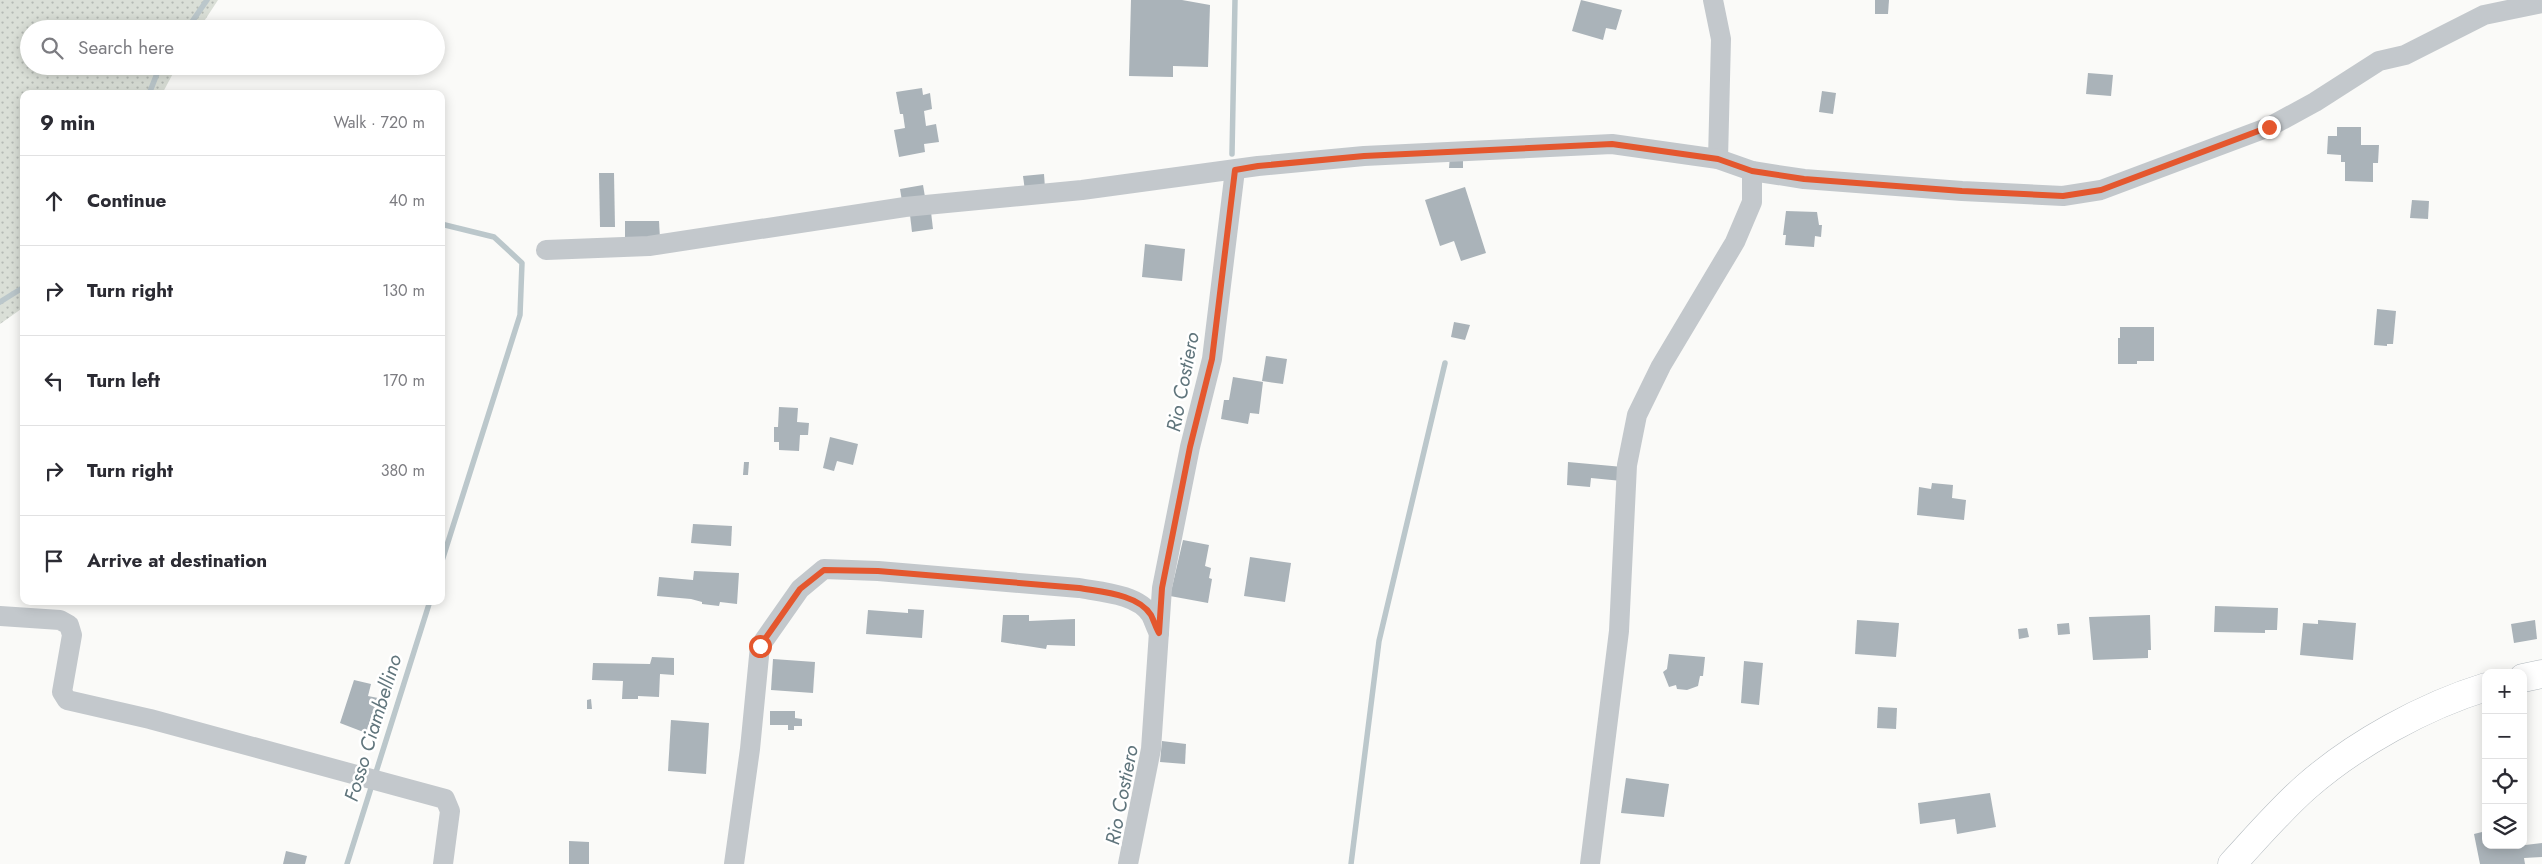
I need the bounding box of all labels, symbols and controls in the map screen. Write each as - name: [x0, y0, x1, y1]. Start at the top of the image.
- search box: [20, 20, 445, 75]
- icon: search: [38, 34, 66, 62]
- text: Search here: [78, 34, 174, 61]
- text: 9 min: [40, 108, 95, 138]
- text: Walk · 720 m: [334, 111, 425, 134]
- route end: [2258, 116, 2281, 139]
- icon: ahead: [40, 187, 68, 215]
- text: Continue: [87, 187, 166, 214]
- text: 40 m: [389, 189, 425, 212]
- icon: right: [40, 277, 68, 305]
- text: Turn right: [87, 277, 173, 304]
- text: 130 m: [382, 279, 425, 302]
- water label: Rio Costiero: [1159, 329, 1207, 434]
- icon: left: [40, 367, 68, 395]
- text: Turn left: [87, 367, 160, 394]
- text: 170 m: [383, 369, 425, 392]
- icon: right: [40, 457, 68, 485]
- text: Turn right: [87, 457, 173, 484]
- text: 380 m: [381, 459, 425, 482]
- icon: arrive: [40, 547, 68, 575]
- text: Arrive at destination: [87, 547, 267, 574]
- route start: [749, 635, 772, 658]
- water label: Fosso Ciambellino: [337, 651, 409, 805]
- map controls: [2482, 669, 2527, 849]
- button: +: [2482, 669, 2527, 714]
- button: −: [2482, 714, 2527, 759]
- water label: Rio Costiero: [1098, 742, 1146, 847]
- button: locate: [2482, 759, 2527, 804]
- button: layers: [2482, 804, 2527, 849]

